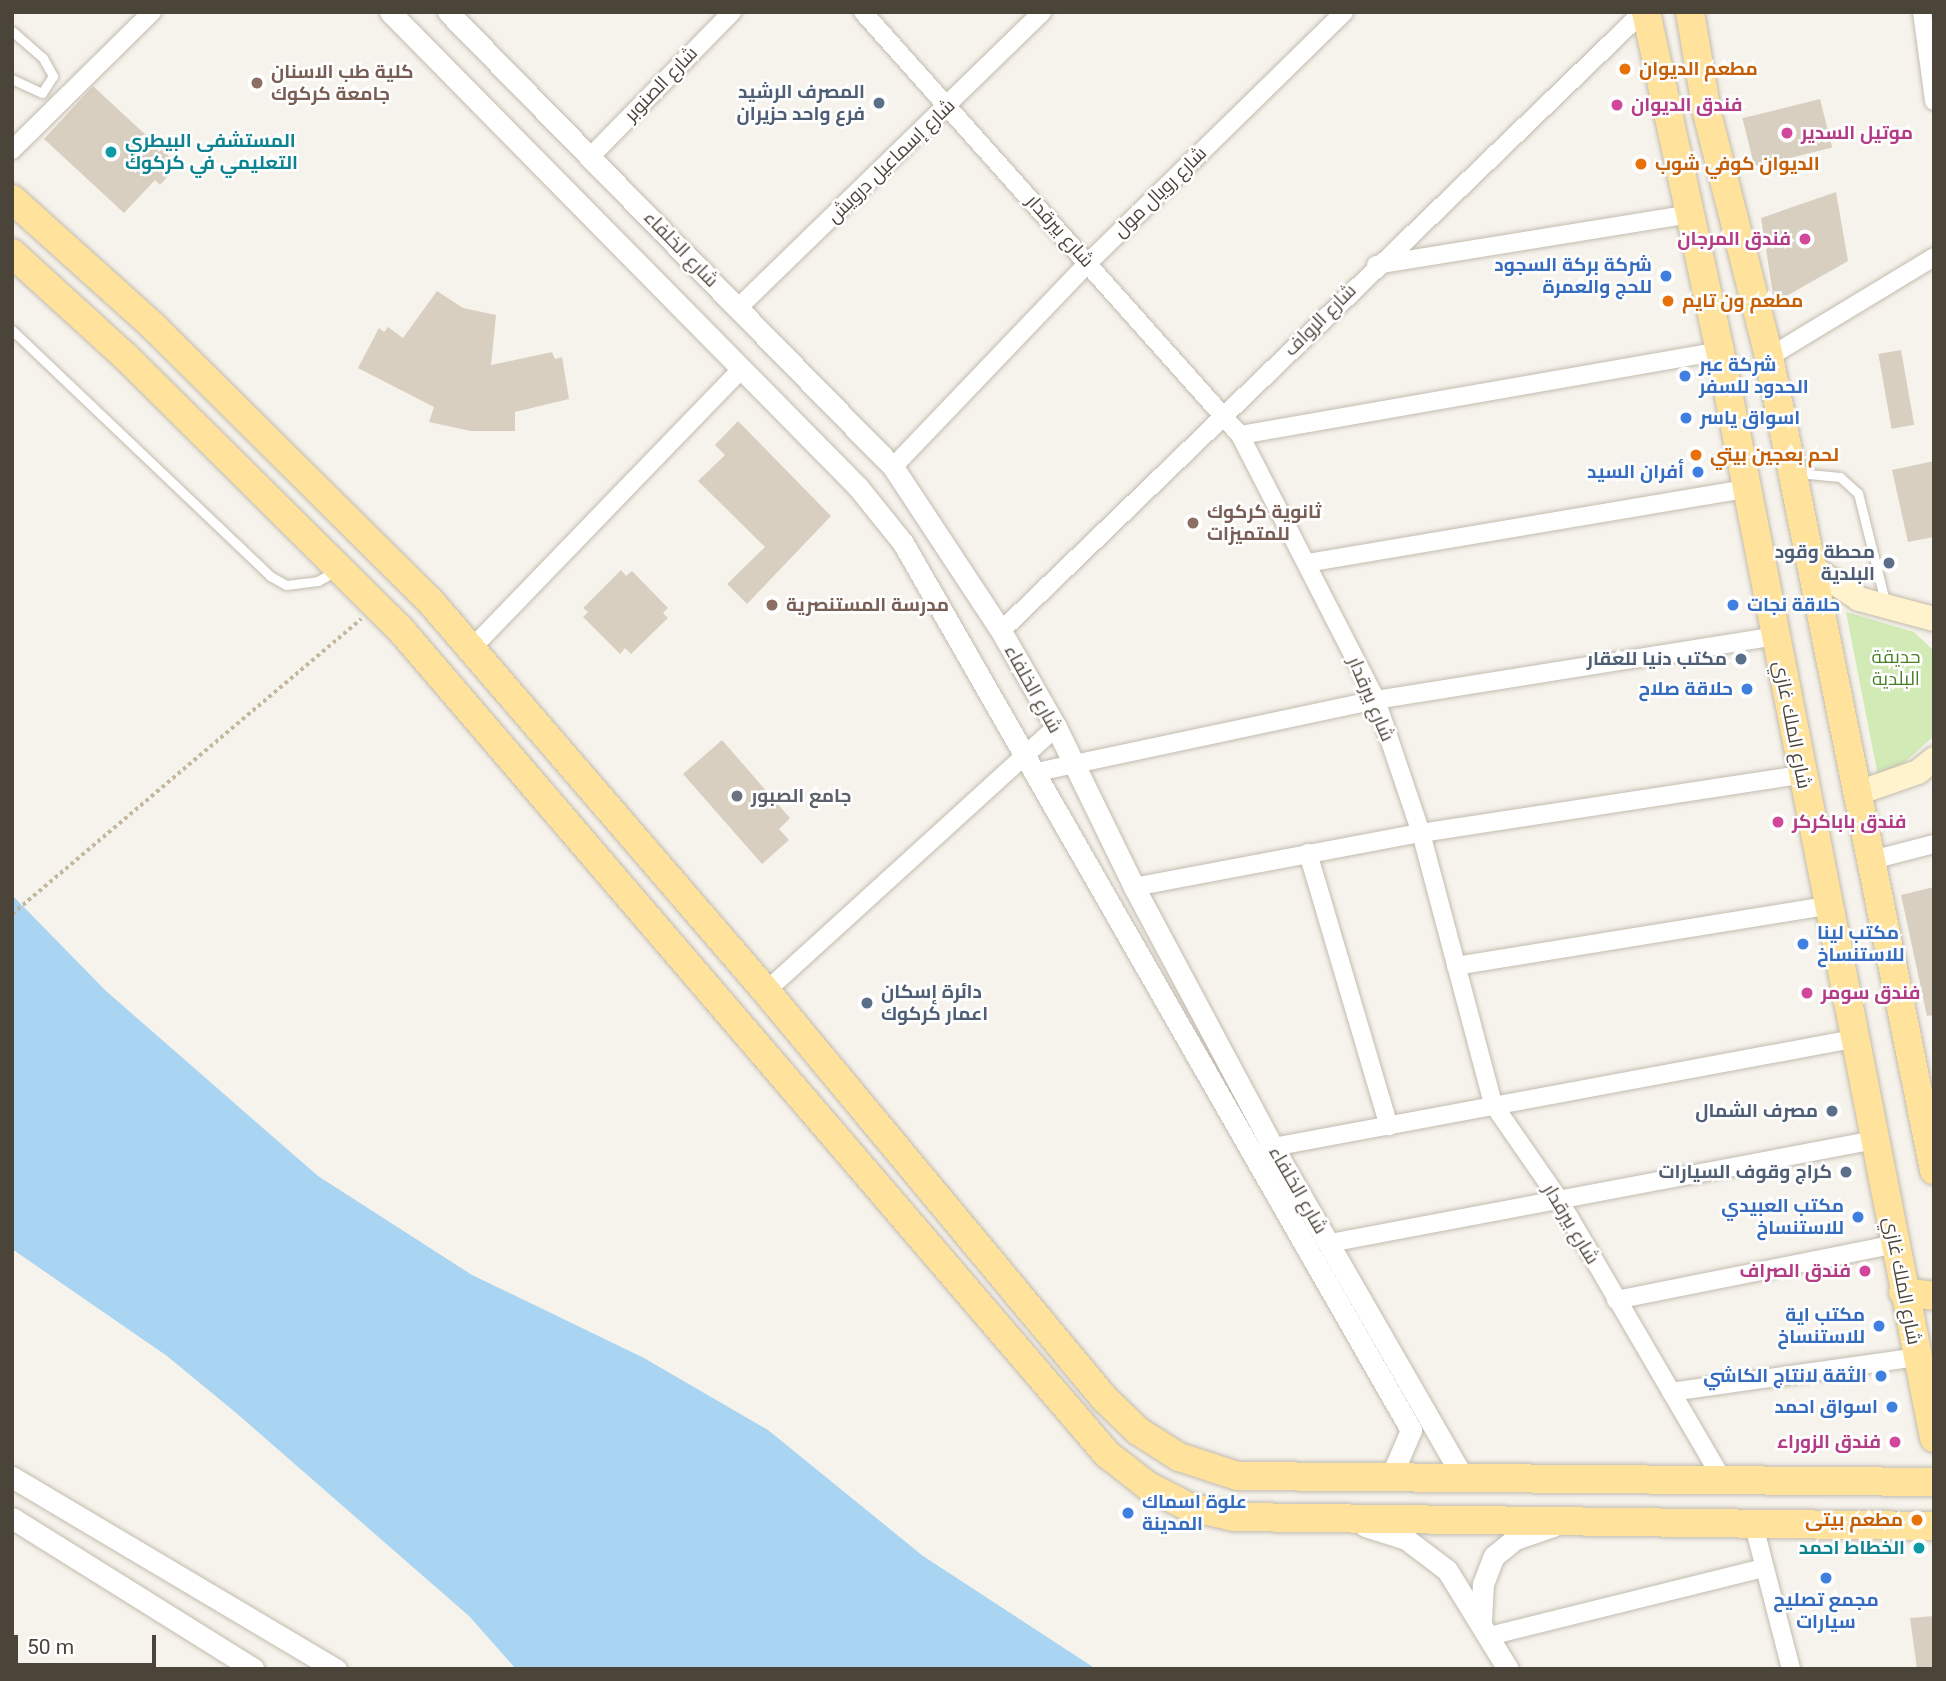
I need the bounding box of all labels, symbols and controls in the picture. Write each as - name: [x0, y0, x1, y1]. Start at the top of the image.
- street label: شارع الصنوبر: [620, 42, 702, 126]
- place label: مطعم الديوان: [1639, 58, 1758, 80]
- place label: كلية طب الاسنان جامعة كركوك: [271, 61, 414, 105]
- marker: مطعم الديوان: [1617, 61, 1633, 77]
- marker: كلية طب الاسنان جامعة كركوك: [249, 75, 265, 91]
- place label: المصرف الرشید فرع واحد حزیران: [737, 81, 865, 125]
- street label: شارع إسماعيل درويش: [822, 94, 960, 228]
- place label: فندق الديوان: [1631, 94, 1742, 116]
- marker: المصرف الرشید فرع واحد حزیران: [871, 95, 887, 111]
- marker: فندق الديوان: [1609, 97, 1625, 113]
- place label: موتيل السدير: [1801, 122, 1913, 144]
- marker: موتيل السدير: [1779, 125, 1795, 141]
- place label: المستشفى البيطري التعليمي في كركوك: [125, 130, 298, 174]
- street label: شارع رويال مول: [1109, 142, 1211, 242]
- marker: المستشفى البيطري التعليمي في كركوك: [103, 144, 119, 160]
- place label: الديوان كوفي شوب: [1655, 153, 1820, 175]
- marker: الديوان كوفي شوب: [1633, 156, 1649, 172]
- street label: شارع بيرقدار: [1022, 190, 1098, 272]
- street label: شارع الخلفاء: [639, 206, 723, 292]
- place label: فندق المرجان: [1677, 228, 1791, 250]
- marker: فندق المرجان: [1797, 231, 1813, 247]
- place label: شركة بركة السجود للحج والعمرة: [1494, 254, 1652, 298]
- marker: شركة بركة السجود للحج والعمرة: [1658, 268, 1674, 284]
- street label: شارع الرواف: [1279, 279, 1361, 361]
- place label: مطعم ون تايم: [1682, 290, 1803, 312]
- marker: مطعم ون تايم: [1660, 293, 1676, 309]
- place label: شركة عبر الحدود للسفر: [1699, 354, 1809, 398]
- marker: شركة عبر الحدود للسفر: [1677, 368, 1693, 384]
- place label: اسواق ياسر: [1700, 407, 1800, 429]
- marker: اسواق ياسر: [1678, 410, 1694, 426]
- place label: لحم بعجين بيتي: [1710, 444, 1839, 466]
- marker: لحم بعجين بيتي: [1688, 447, 1704, 463]
- place label: أفران السيد: [1587, 461, 1684, 483]
- marker: أفران السيد: [1690, 464, 1706, 480]
- place label: ثانوية كركوك للمتميزات: [1207, 501, 1321, 545]
- marker: ثانوية كركوك للمتميزات: [1185, 515, 1201, 531]
- place label: محطة وقود البلدية: [1775, 541, 1875, 585]
- marker: محطة وقود البلدية: [1881, 555, 1897, 571]
- place label: مدرسة المستنصرية: [786, 594, 949, 616]
- place label: حلاقة نجات: [1747, 594, 1840, 616]
- marker: مدرسة المستنصرية: [764, 597, 780, 613]
- marker: حلاقة نجات: [1725, 597, 1741, 613]
- street label: شارع الخلفاء: [999, 641, 1067, 737]
- park label: حديقة البلدية: [1872, 646, 1920, 690]
- place label: مكتب دنيا للعقار: [1587, 648, 1727, 670]
- marker: مكتب دنيا للعقار: [1733, 651, 1749, 667]
- street label: شارع بيرقدار: [1343, 653, 1399, 745]
- street label: شارع الملك غازي: [1768, 659, 1816, 791]
- place label: حلاقة صلاح: [1638, 678, 1733, 700]
- marker: حلاقة صلاح: [1739, 681, 1755, 697]
- place label: جامع الصبور: [751, 785, 851, 807]
- marker: جامع الصبور: [729, 788, 745, 804]
- place label: فندق باباكركر: [1792, 811, 1907, 833]
- marker: فندق باباكركر: [1770, 814, 1786, 830]
- place label: مكتب لينا للاستنساخ: [1817, 922, 1904, 966]
- marker: مكتب لينا للاستنساخ: [1795, 936, 1811, 952]
- place label: دائرة إسكان اعمار كركوك: [881, 981, 988, 1025]
- place label: فندق سومر: [1821, 982, 1920, 1004]
- marker: فندق سومر: [1799, 985, 1815, 1001]
- marker: دائرة إسكان اعمار كركوك: [859, 995, 875, 1011]
- place label: مصرف الشمال: [1695, 1100, 1818, 1122]
- marker: مصرف الشمال: [1824, 1103, 1840, 1119]
- street label: شارع الخلفاء: [1264, 1142, 1332, 1238]
- place label: كراج وقوف السيارات: [1659, 1161, 1832, 1183]
- marker: كراج وقوف السيارات: [1838, 1164, 1854, 1180]
- street label: شارع بيرقدار: [1538, 1180, 1604, 1268]
- place label: مكتب العبيدي للاستنساخ: [1721, 1195, 1844, 1239]
- marker: مكتب العبيدي للاستنساخ: [1850, 1209, 1866, 1225]
- street label: شارع الملك غازي: [1878, 1215, 1926, 1347]
- place label: فندق الصراف: [1739, 1260, 1851, 1282]
- marker: فندق الصراف: [1857, 1263, 1873, 1279]
- place label: مكتب اية للاستنساخ: [1778, 1304, 1865, 1348]
- marker: مكتب اية للاستنساخ: [1871, 1318, 1887, 1334]
- place label: الثقة لانتاج الكاشي: [1703, 1365, 1867, 1387]
- marker: الثقة لانتاج الكاشي: [1873, 1368, 1889, 1384]
- place label: اسواق احمد: [1774, 1396, 1878, 1418]
- marker: اسواق احمد: [1884, 1399, 1900, 1415]
- place label: فندق الزوراء: [1777, 1431, 1881, 1453]
- marker: فندق الزوراء: [1887, 1434, 1903, 1450]
- place label: علوة اسماك المدينة: [1142, 1491, 1247, 1535]
- marker: علوة اسماك المدينة: [1120, 1505, 1136, 1521]
- place label: مطعم بیتی: [1805, 1509, 1903, 1531]
- marker: مطعم بیتی: [1909, 1512, 1925, 1528]
- place label: الخطاط احمد: [1799, 1537, 1905, 1559]
- marker: الخطاط احمد: [1911, 1540, 1927, 1556]
- marker: مجمع تصليح سيارات: [1818, 1570, 1834, 1586]
- place label: مجمع تصليح سيارات: [1773, 1589, 1879, 1633]
- scale bar: [18, 1622, 159, 1666]
- text: 50 m: [27, 1635, 74, 1659]

